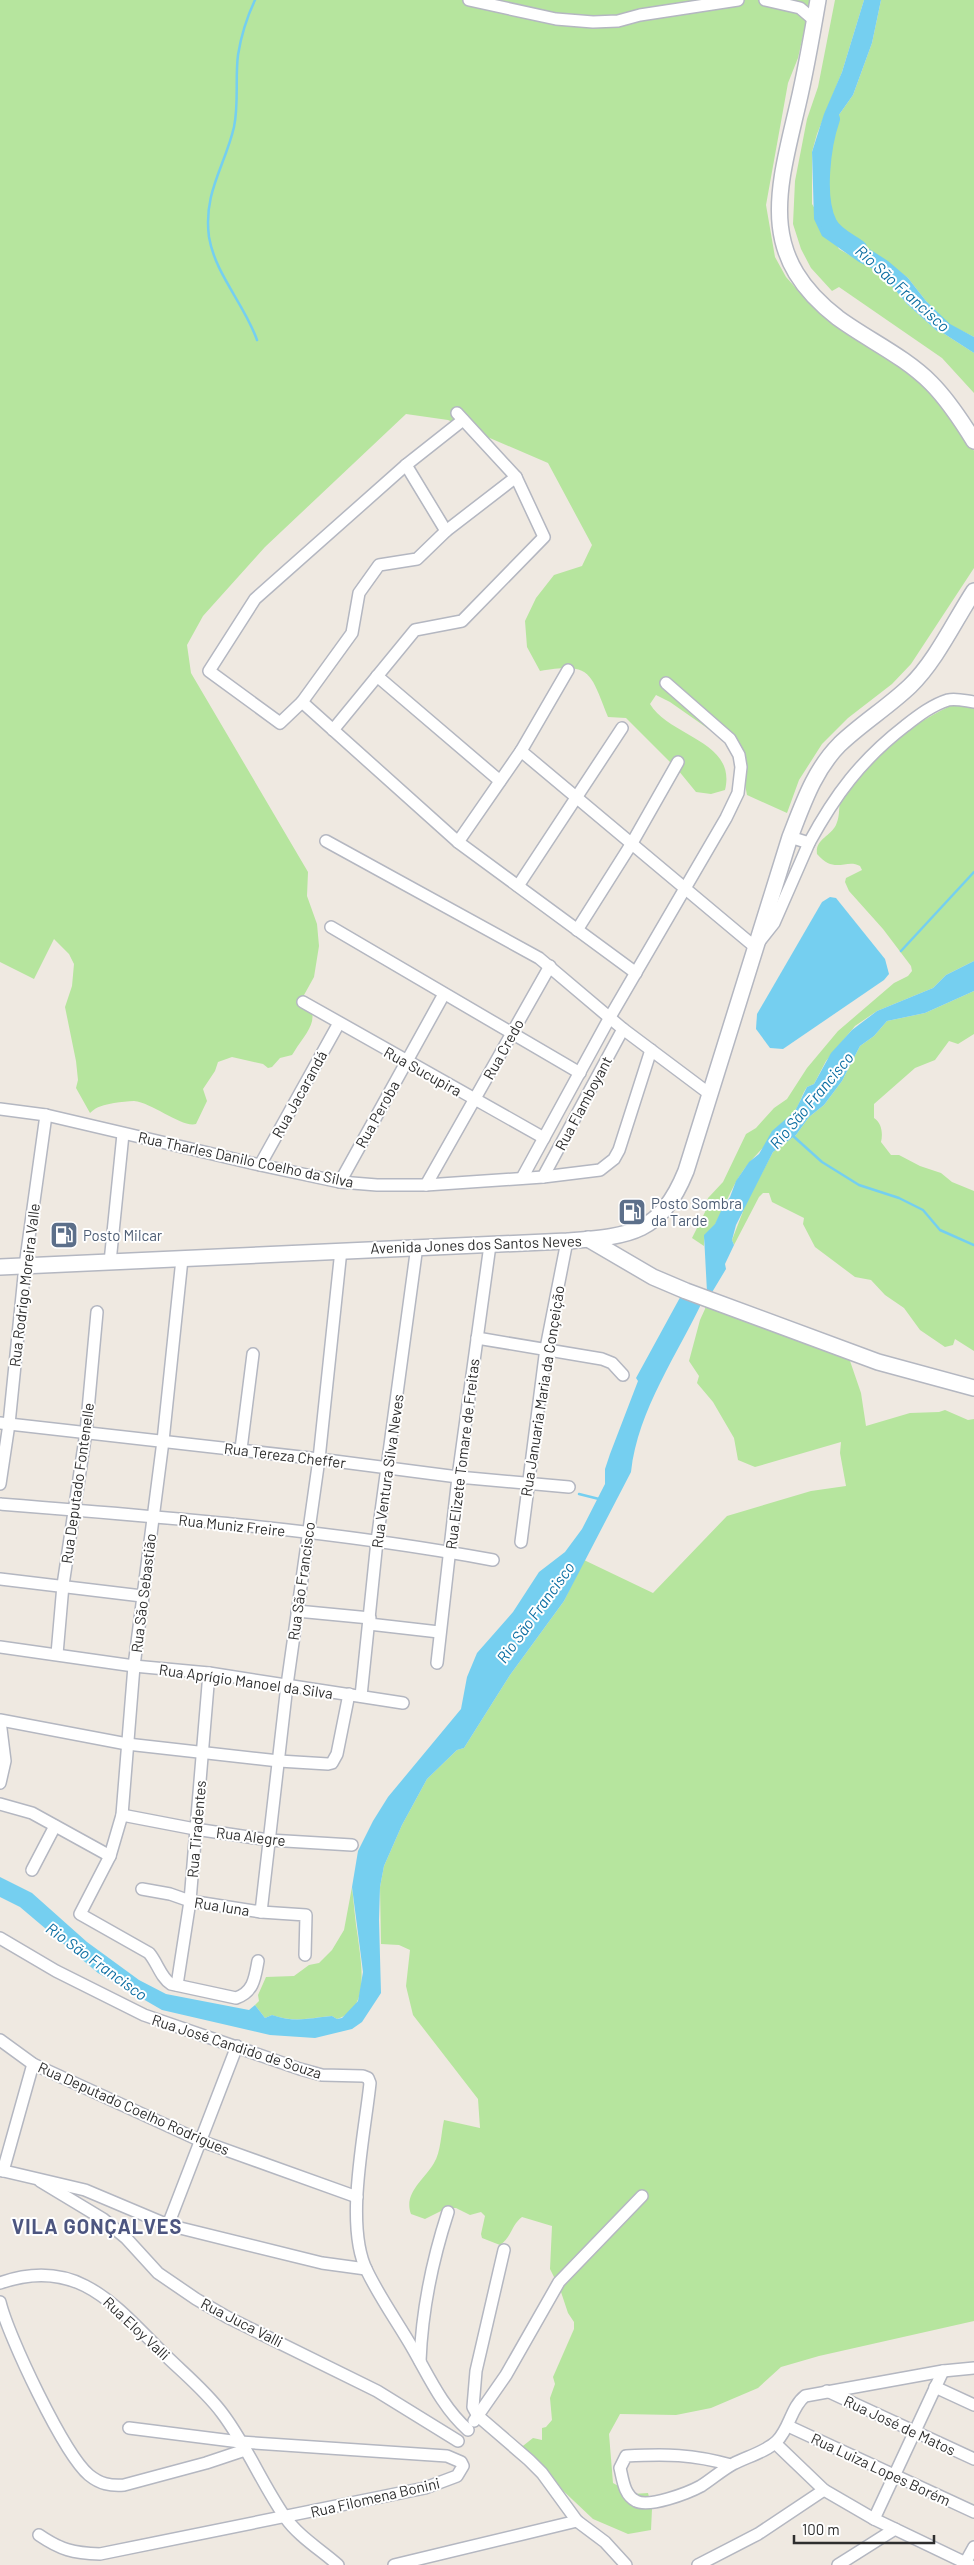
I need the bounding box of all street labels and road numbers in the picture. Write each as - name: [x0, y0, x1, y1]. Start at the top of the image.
- street label: Rua Credo: [479, 1015, 527, 1083]
- street label: Rua Sucupira: [381, 1042, 465, 1100]
- street label: Rua Jacarandá: [268, 1047, 330, 1141]
- street label: Rua Flamboyant: [551, 1053, 615, 1153]
- street label: Rua Peroba: [351, 1077, 403, 1151]
- street label: Rua Tharles Danilo Coelho da Silva: [137, 1127, 355, 1191]
- street label: Rua Rodrigo Moreira Valle: [5, 1202, 43, 1368]
- street label: Avenida Jones dos Santos Neves: [370, 1231, 582, 1257]
- street label: Rua Januaria Maria da Conçeição: [516, 1284, 568, 1498]
- street label: Rua Elizete Tomare de Freitas: [441, 1358, 483, 1550]
- street label: Rua Ventura Silva Neves: [367, 1393, 407, 1549]
- street label: Rua Deputado Fontenelle: [57, 1401, 97, 1565]
- street label: Rua Tereza Cheffer: [223, 1439, 347, 1471]
- street label: Rua Muniz Freire: [178, 1510, 286, 1540]
- street label: Rua São Francisco: [284, 1521, 318, 1641]
- street label: Rua São Sebastião: [127, 1532, 159, 1654]
- street label: Rua Aprígio Manoel da Silva: [158, 1660, 334, 1702]
- street label: Rua Tiradentes: [183, 1780, 209, 1878]
- street label: Rua Alegre: [215, 1823, 287, 1849]
- street label: Rua Iuna: [193, 1893, 251, 1919]
- street label: Rua José Candido de Souza: [150, 2010, 324, 2082]
- street label: Rua Deputado Coelho Rodrigues: [35, 2058, 233, 2158]
- street label: Rua Eloy Valli: [100, 2293, 174, 2363]
- street label: Rua Juca Valli: [198, 2294, 286, 2350]
- street label: Rua José de Matos: [841, 2391, 959, 2459]
- street label: Rua Luiza Lopes Borém: [808, 2429, 954, 2509]
- street label: Rua Filomena Bonini: [309, 2473, 441, 2521]

